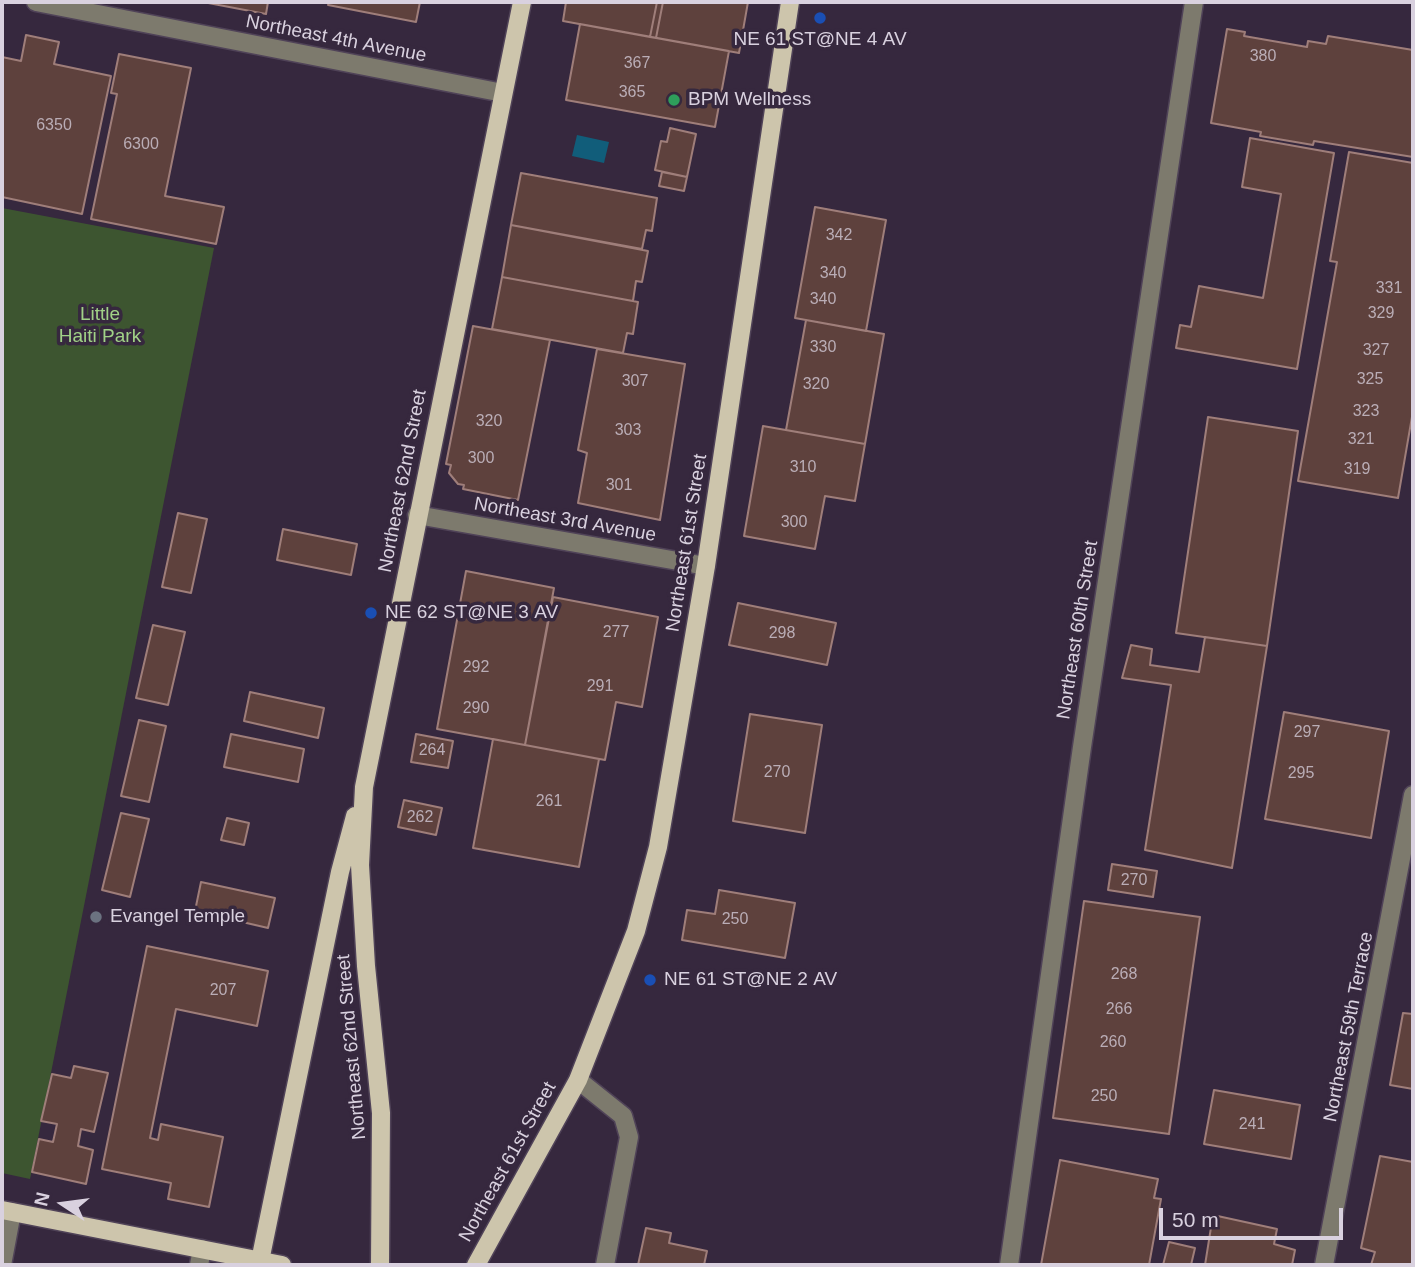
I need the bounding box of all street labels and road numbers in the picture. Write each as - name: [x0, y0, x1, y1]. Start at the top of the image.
- street label: Northeast 4th Avenue: [244, 10, 428, 68]
- street label: Northeast 62nd Street: [374, 388, 432, 574]
- street label: Northeast 61st Street: [662, 453, 712, 633]
- street label: Northeast 3rd Avenue: [472, 493, 658, 547]
- street label: Northeast 60th Street: [1053, 539, 1103, 721]
- street label: Northeast 59th Terrace: [1319, 930, 1379, 1124]
- street label: Northeast 62nd Street: [333, 953, 371, 1141]
- street label: Northeast 61st Street: [455, 1078, 561, 1246]

